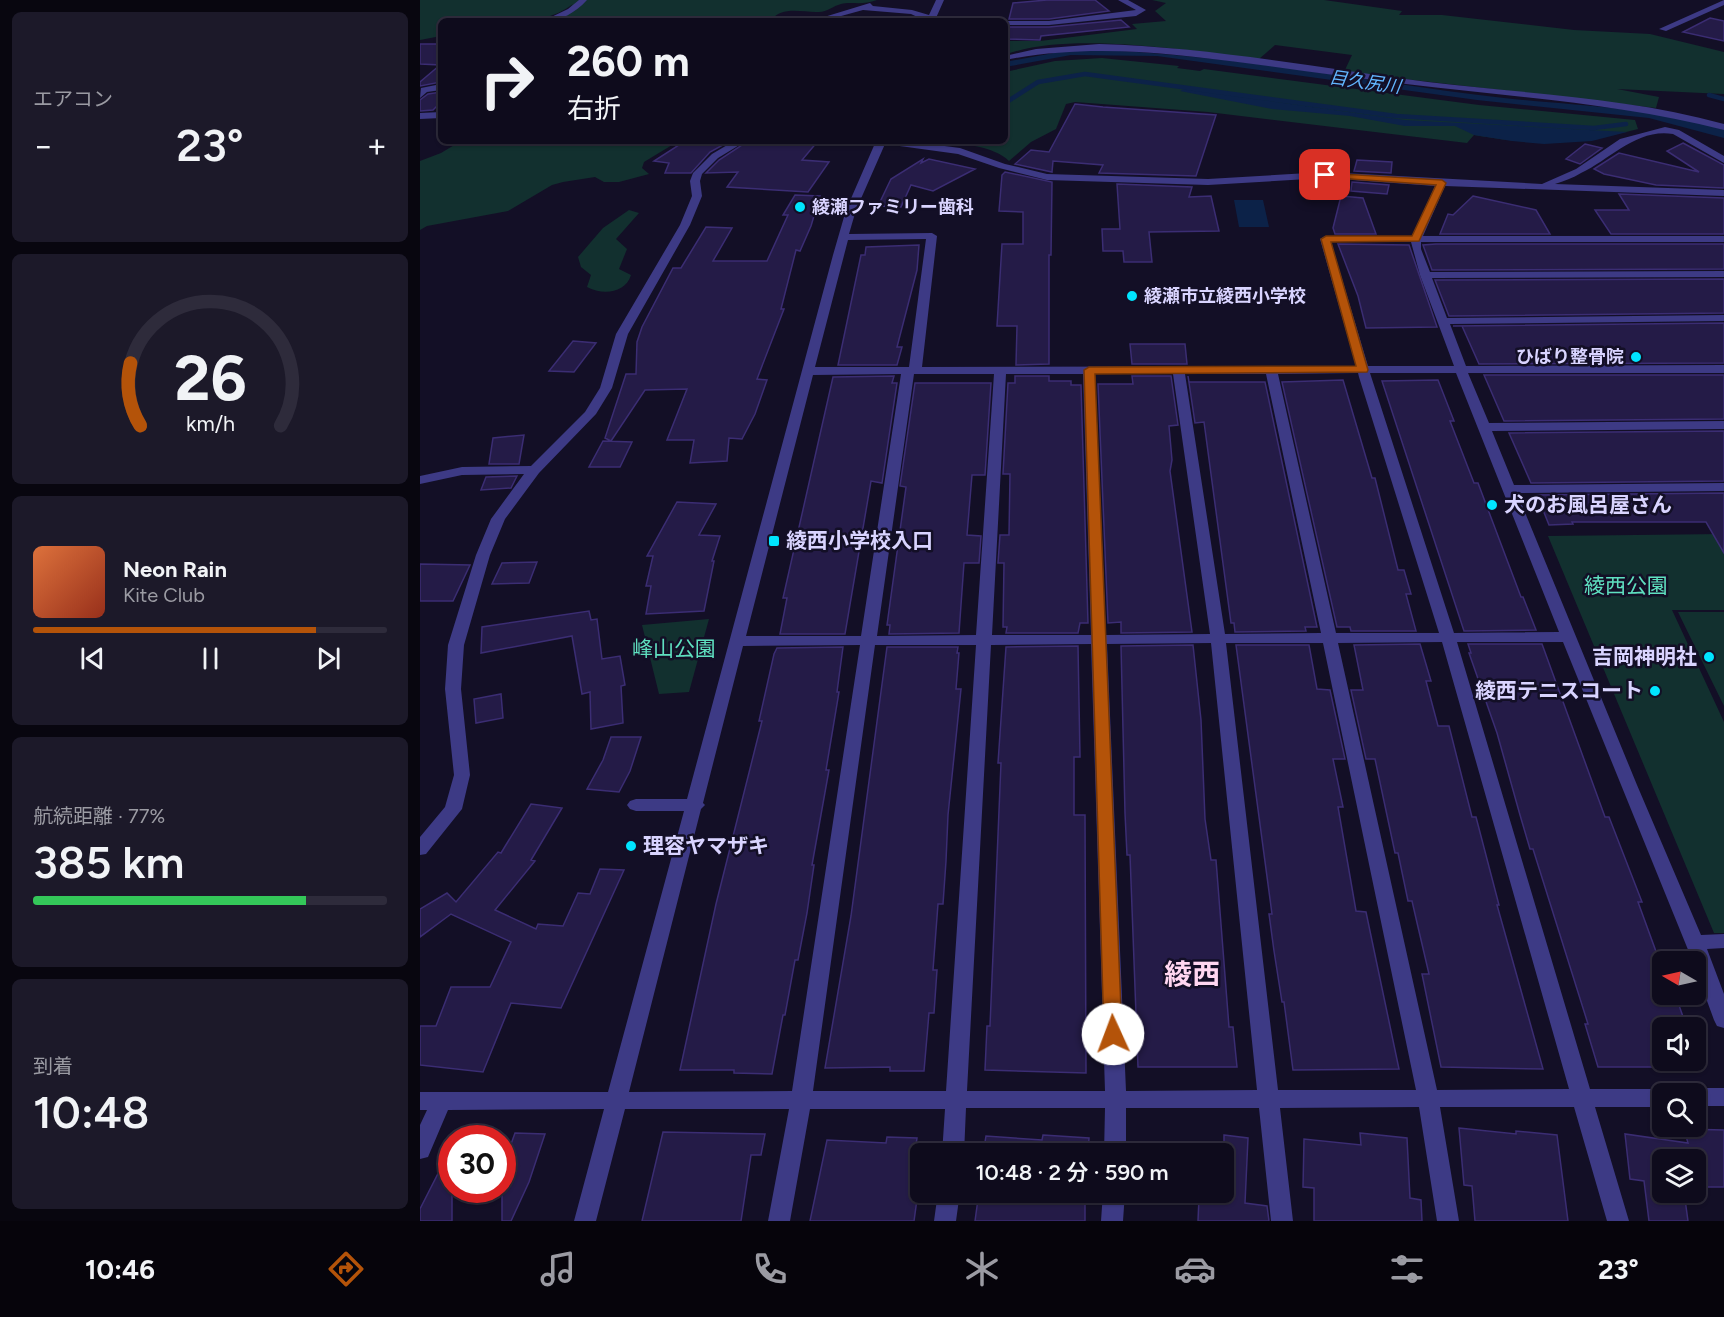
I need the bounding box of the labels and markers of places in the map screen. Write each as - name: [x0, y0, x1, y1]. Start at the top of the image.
- pin: [1299, 149, 1350, 200]
- place label: 綾瀬ファミリー歯科: [812, 196, 974, 218]
- marker: 綾瀬ファミリー歯科: [793, 200, 807, 214]
- place label: 綾瀬市立綾西小学校: [1144, 285, 1306, 307]
- marker: 綾瀬市立綾西小学校: [1125, 289, 1139, 303]
- place label: ひばり整骨院: [1516, 346, 1624, 368]
- marker: ひばり整骨院: [1629, 350, 1643, 364]
- place label: 犬のお風呂屋さん: [1504, 492, 1672, 517]
- marker: 犬のお風呂屋さん: [1485, 498, 1499, 512]
- place label: 綾西小学校入口: [786, 528, 933, 553]
- marker: 綾西小学校入口: [767, 534, 781, 548]
- place label: 吉岡神明社: [1592, 644, 1697, 669]
- marker: 吉岡神明社: [1702, 650, 1716, 664]
- place label: 綾西テニスコート: [1475, 678, 1643, 703]
- marker: 綾西テニスコート: [1648, 684, 1662, 698]
- place label: 理容ヤマザキ: [643, 833, 769, 858]
- marker: 理容ヤマザキ: [624, 839, 638, 853]

